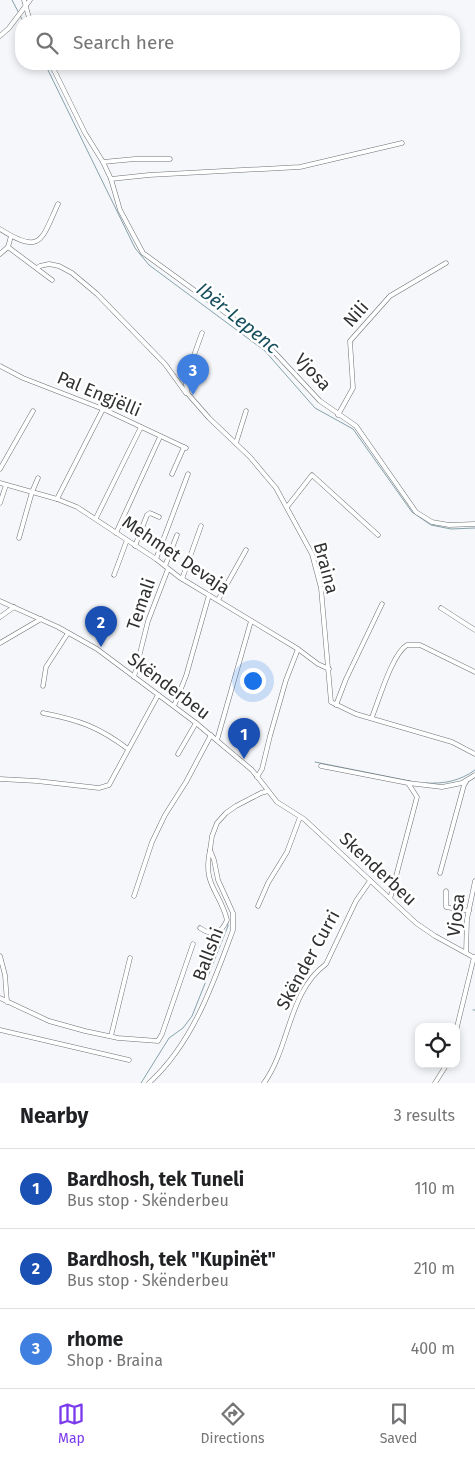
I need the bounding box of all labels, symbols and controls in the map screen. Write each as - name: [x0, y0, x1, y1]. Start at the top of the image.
- search box: [15, 15, 460, 70]
- icon: search: [33, 29, 61, 57]
- text: Search here: [73, 31, 174, 54]
- water label: Ibër-Lepenc: [192, 278, 284, 358]
- street label: Nili: [339, 296, 373, 332]
- street label: Vjosa: [290, 349, 336, 395]
- pin: 3: [177, 354, 209, 395]
- street label: Pal Engjëlli: [54, 366, 144, 422]
- street label: Mehmet Devaja: [118, 511, 234, 599]
- street label: Braina: [309, 540, 343, 596]
- street label: Temali: [122, 575, 160, 633]
- pin: 2: [85, 606, 117, 647]
- street label: Skënderbeu: [123, 648, 215, 724]
- your location: [240, 668, 266, 694]
- pin: 1: [228, 718, 260, 759]
- street label: Skenderbeu: [335, 828, 421, 910]
- street label: Vjosa: [442, 892, 470, 938]
- street label: Skënder Curri: [272, 906, 344, 1014]
- street label: Ballshi: [188, 924, 228, 984]
- map controls: [415, 1023, 460, 1068]
- button: locate: [415, 1023, 460, 1068]
- text: Nearby: [20, 1103, 88, 1129]
- text: 3 results: [394, 1106, 455, 1125]
- text: Bardhosh, tek Tuneli: [67, 1168, 244, 1191]
- text: 1: [32, 1179, 40, 1198]
- text: 110 m: [414, 1179, 455, 1198]
- text: Bus stop · Skënderbeu: [67, 1191, 229, 1210]
- text: Bardhosh, tek "Kupinët": [67, 1248, 276, 1271]
- text: 2: [32, 1259, 40, 1278]
- text: 210 m: [414, 1259, 455, 1278]
- text: Bus stop · Skënderbeu: [67, 1271, 229, 1290]
- text: rhome: [67, 1328, 123, 1351]
- text: 3: [32, 1339, 40, 1358]
- text: 400 m: [411, 1339, 455, 1358]
- text: Shop · Braina: [67, 1351, 163, 1370]
- tab: Map: [57, 1400, 85, 1447]
- tab: Directions: [200, 1400, 265, 1447]
- tab: Saved: [380, 1400, 418, 1447]

